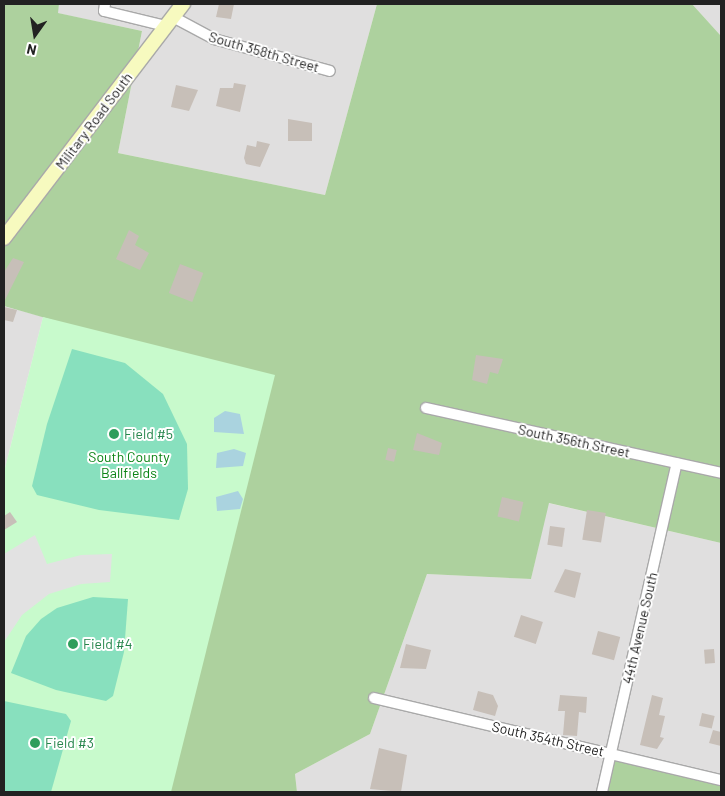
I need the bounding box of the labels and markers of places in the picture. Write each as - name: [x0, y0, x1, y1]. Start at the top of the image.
- place label: Field #5: [124, 426, 173, 442]
- marker: Field #5: [108, 428, 120, 440]
- place label: Field #4: [83, 636, 133, 652]
- marker: Field #4: [67, 638, 79, 650]
- place label: Field #3: [45, 735, 94, 751]
- marker: Field #3: [29, 737, 41, 749]

